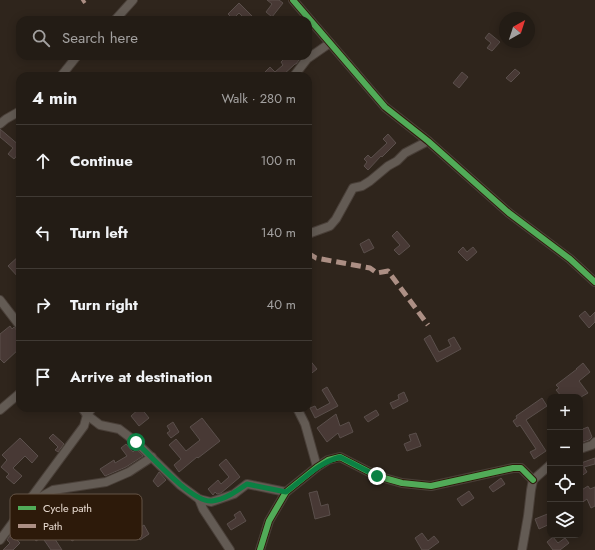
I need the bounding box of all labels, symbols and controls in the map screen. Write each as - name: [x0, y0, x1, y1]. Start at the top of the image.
- north arrow: [499, 12, 535, 48]
- search box: [16, 16, 312, 60]
- icon: search: [30, 27, 52, 49]
- text: Search here: [62, 27, 138, 49]
- text: 4 min: [32, 86, 77, 110]
- text: Walk · 280 m: [221, 89, 296, 108]
- icon: ahead: [32, 150, 54, 172]
- text: Continue: [70, 150, 133, 172]
- text: 100 m: [261, 151, 296, 170]
- icon: left: [32, 222, 54, 244]
- text: Turn left: [70, 222, 128, 244]
- text: 140 m: [261, 223, 296, 242]
- icon: right: [32, 294, 54, 316]
- text: Turn right: [70, 294, 138, 316]
- text: 40 m: [267, 295, 296, 314]
- icon: arrive: [32, 366, 54, 388]
- text: Arrive at destination: [70, 366, 212, 388]
- map controls: [547, 394, 583, 538]
- button: +: [547, 394, 583, 430]
- button: −: [547, 430, 583, 466]
- route start: [127, 433, 145, 451]
- button: locate: [547, 466, 583, 502]
- route end: [368, 467, 386, 485]
- legend: [10, 494, 142, 540]
- text: Cycle path: [43, 500, 92, 516]
- button: layers: [547, 502, 583, 538]
- text: Path: [43, 518, 62, 534]

